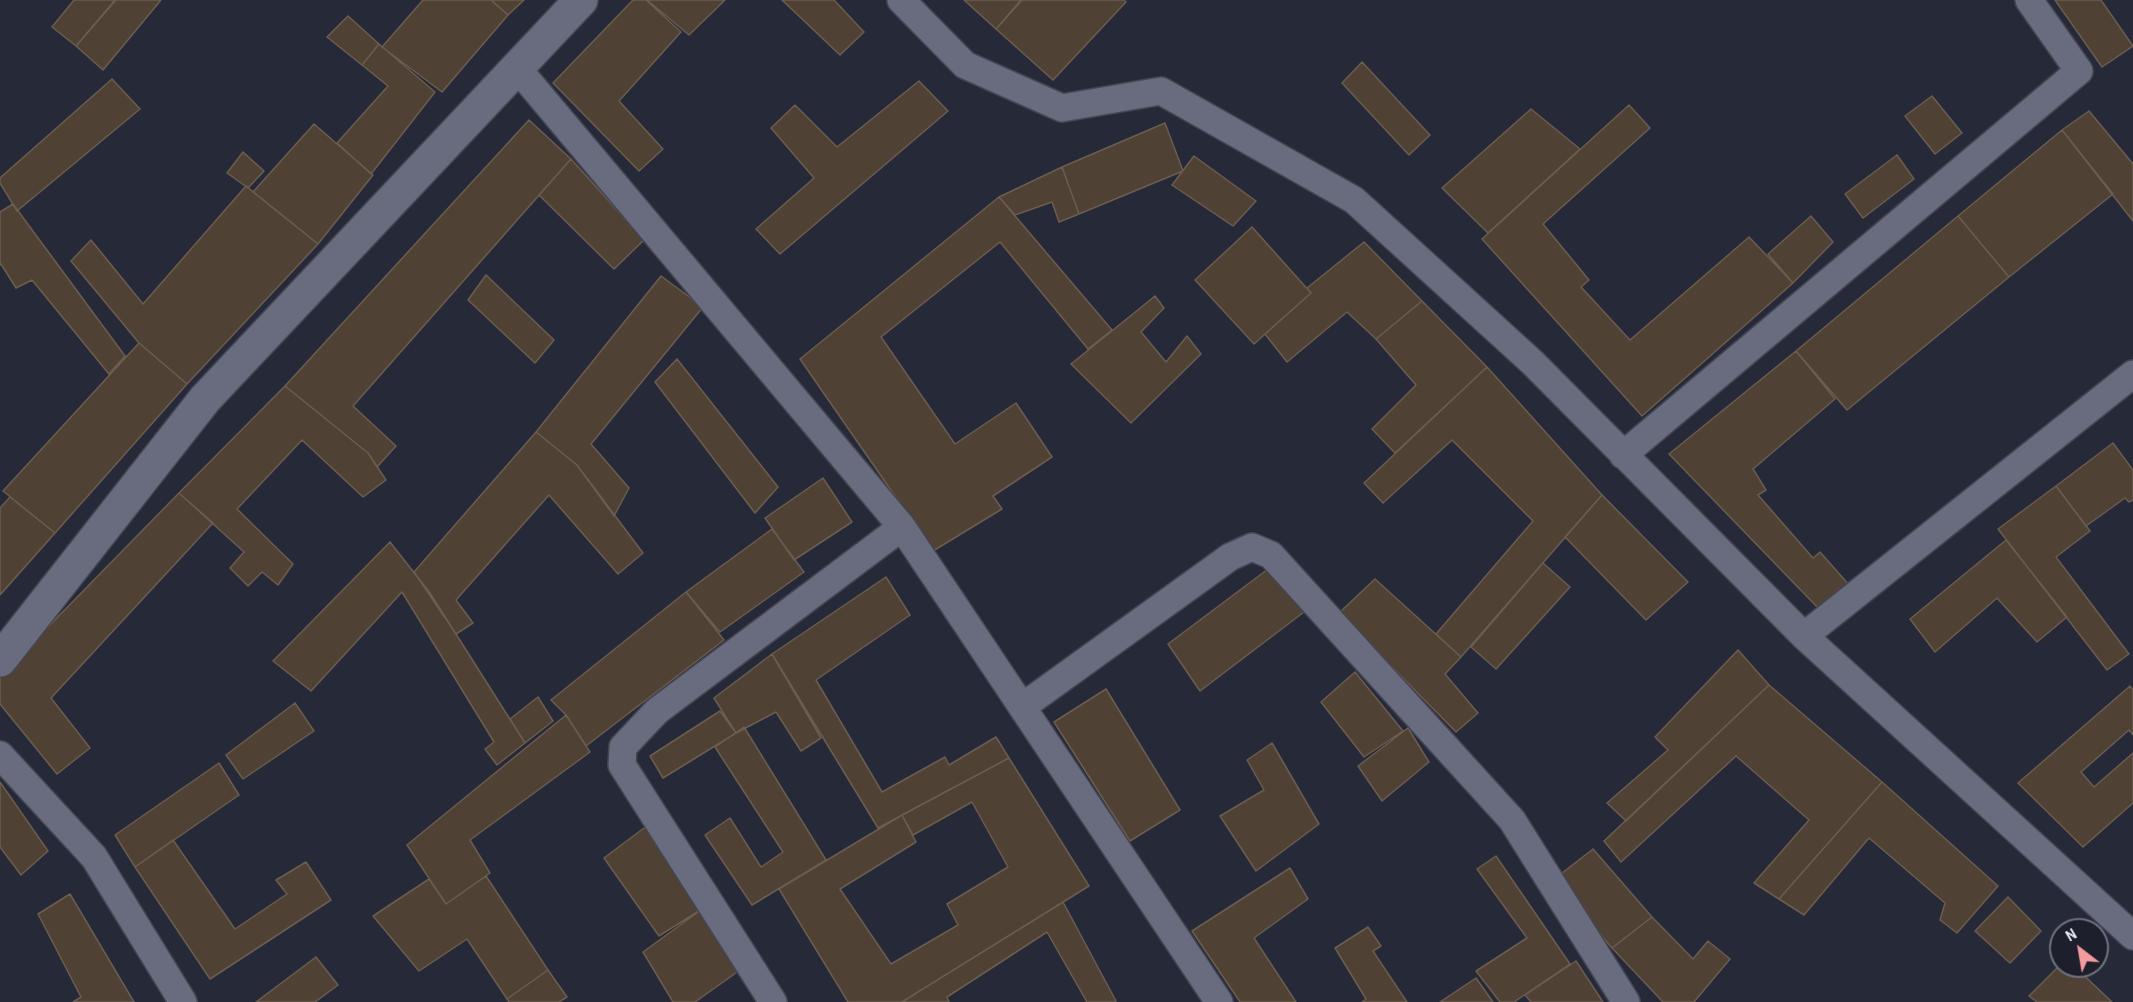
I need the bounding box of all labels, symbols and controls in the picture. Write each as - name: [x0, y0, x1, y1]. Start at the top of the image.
- north arrow: [2049, 918, 2109, 978]
- text: N: [2061, 922, 2080, 946]

